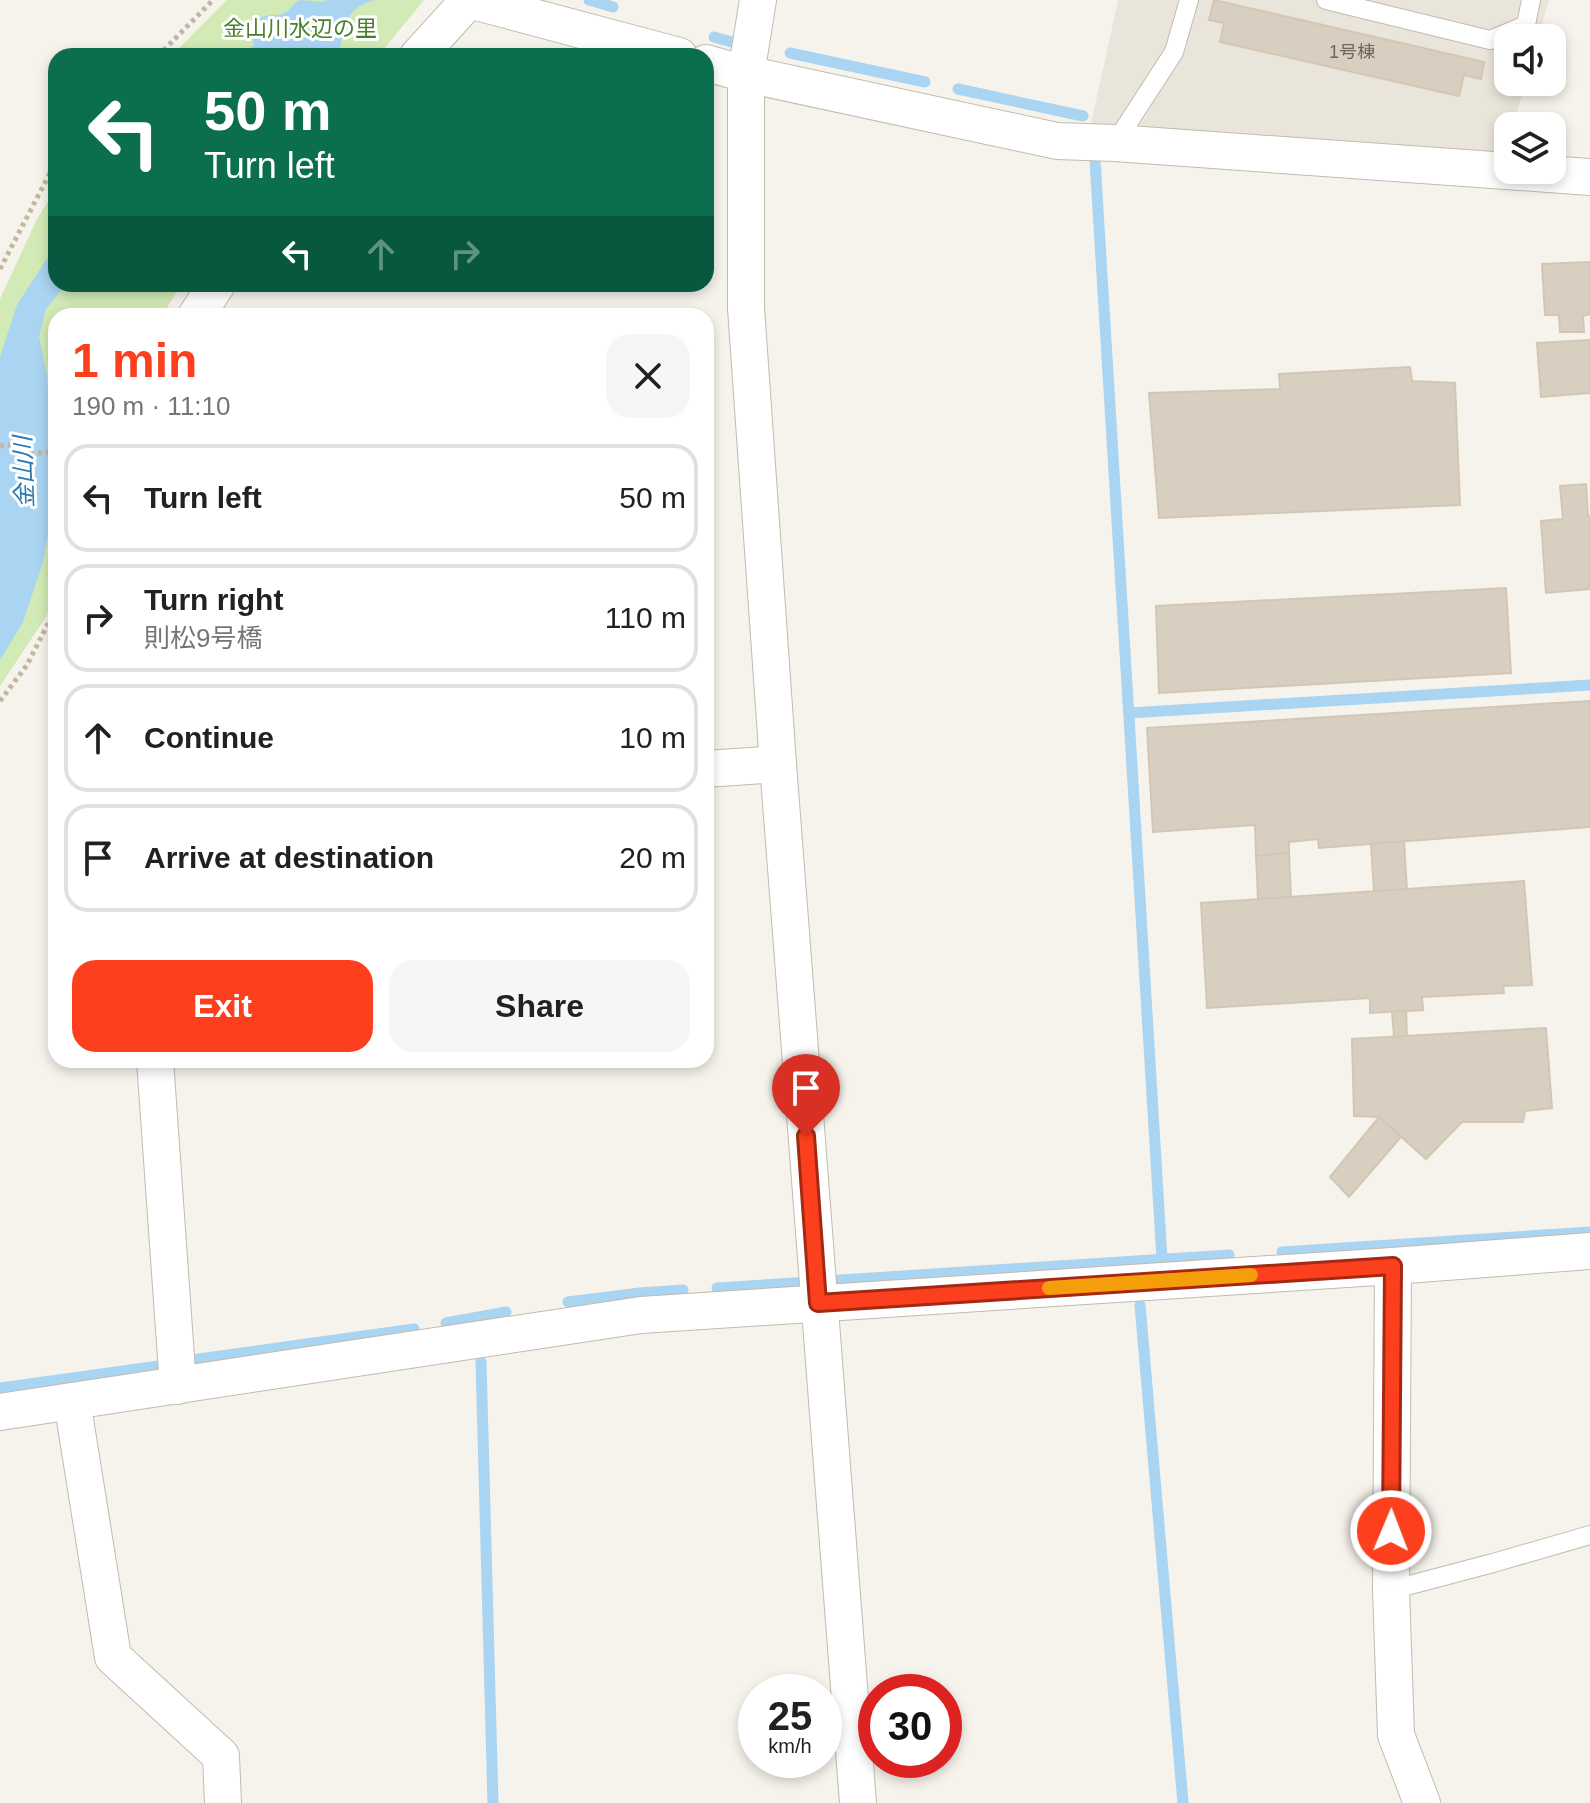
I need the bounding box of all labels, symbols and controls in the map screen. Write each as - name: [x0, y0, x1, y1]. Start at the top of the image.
- park label: 金山川水辺の里: [223, 16, 377, 41]
- map controls: [1494, 24, 1566, 184]
- button: sound: [1494, 24, 1566, 96]
- house number: 1号棟: [1329, 42, 1375, 62]
- text: 50 m: [204, 79, 332, 142]
- icon: left: [72, 80, 176, 184]
- button: layers: [1494, 112, 1566, 184]
- text: Turn left: [204, 145, 335, 186]
- icon: left: [275, 232, 319, 276]
- icon: ahead: [359, 232, 403, 276]
- icon: right: [443, 232, 487, 276]
- text: 1 min: [72, 334, 197, 387]
- button: close: [606, 334, 690, 418]
- text: 190 m · 11:10: [72, 391, 231, 421]
- water label: 金山川: [9, 433, 38, 508]
- icon: left: [76, 476, 120, 520]
- text: Turn left: [144, 481, 262, 514]
- text: 50 m: [619, 481, 686, 514]
- text: Turn right: [144, 583, 283, 616]
- icon: right: [76, 596, 120, 640]
- text: 110 m: [605, 601, 686, 634]
- text: 則松9号橋: [144, 623, 262, 653]
- icon: ahead: [76, 716, 120, 760]
- text: Continue: [144, 721, 274, 754]
- text: 10 m: [619, 721, 686, 754]
- icon: arrive: [76, 836, 120, 880]
- text: Arrive at destination: [144, 841, 434, 874]
- text: 20 m: [619, 841, 686, 874]
- button: Exit: [72, 960, 373, 1052]
- button: Share: [389, 960, 690, 1052]
- pin: [772, 1054, 840, 1136]
- icon: arrive: [784, 1066, 828, 1110]
- position arrow: [1349, 1489, 1433, 1573]
- speed limit sign: 30: [858, 1674, 962, 1778]
- text: 25: [768, 1694, 812, 1738]
- text: km/h: [768, 1735, 812, 1757]

